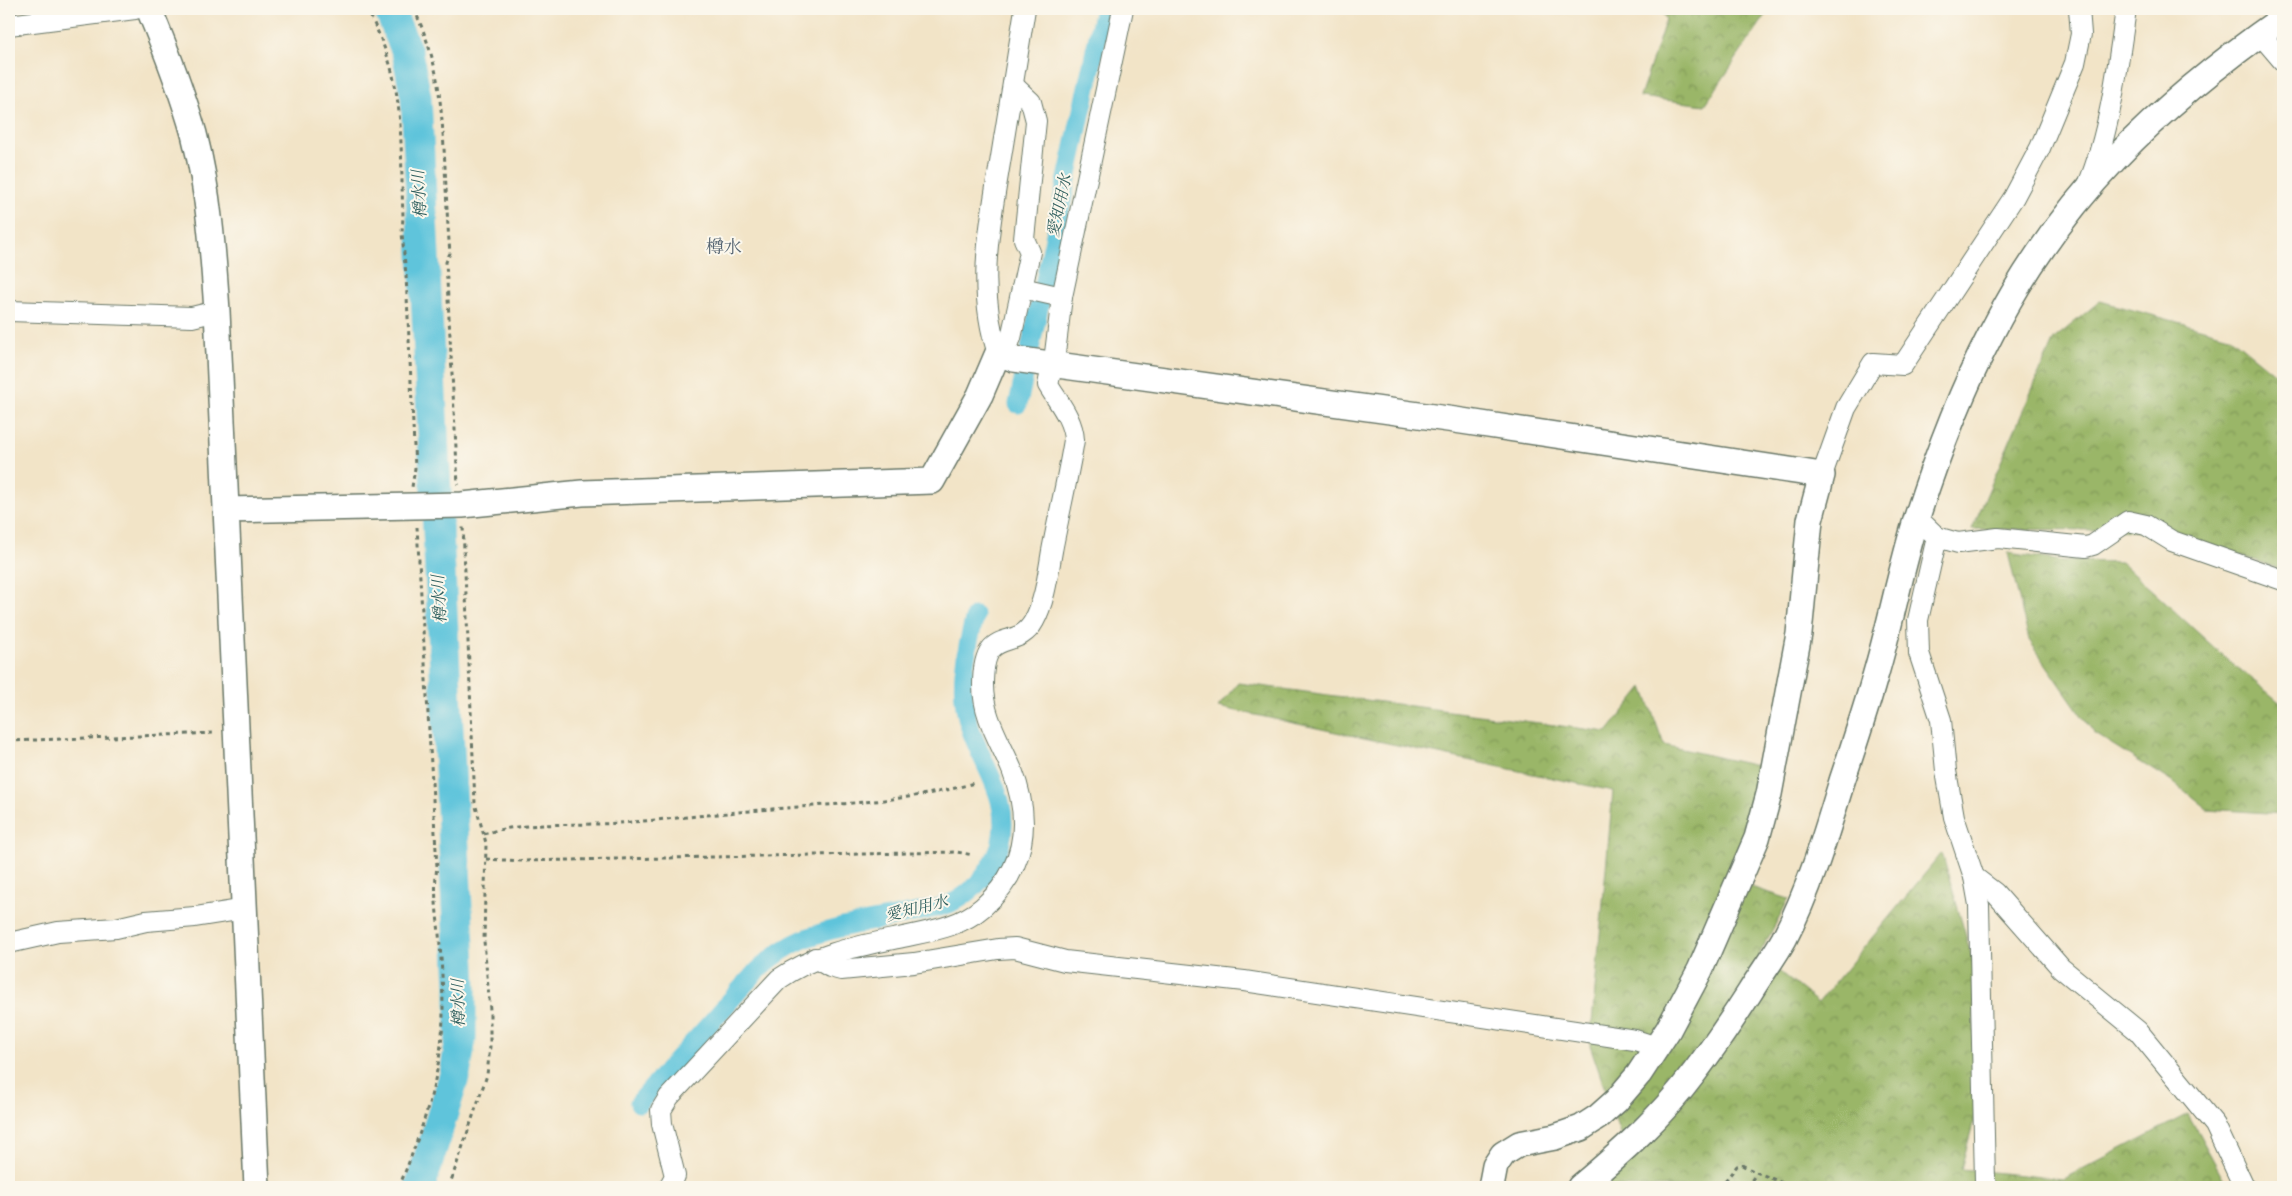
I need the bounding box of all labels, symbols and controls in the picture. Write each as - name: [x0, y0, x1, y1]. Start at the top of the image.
- water label: 樽水川: [408, 167, 434, 219]
- water label: 愛知用水: [1043, 170, 1079, 240]
- district label: 樽水: [706, 236, 742, 262]
- water label: 樽水川: [428, 572, 454, 624]
- water label: 愛知用水: [883, 891, 953, 929]
- water label: 樽水川: [448, 977, 472, 1027]

